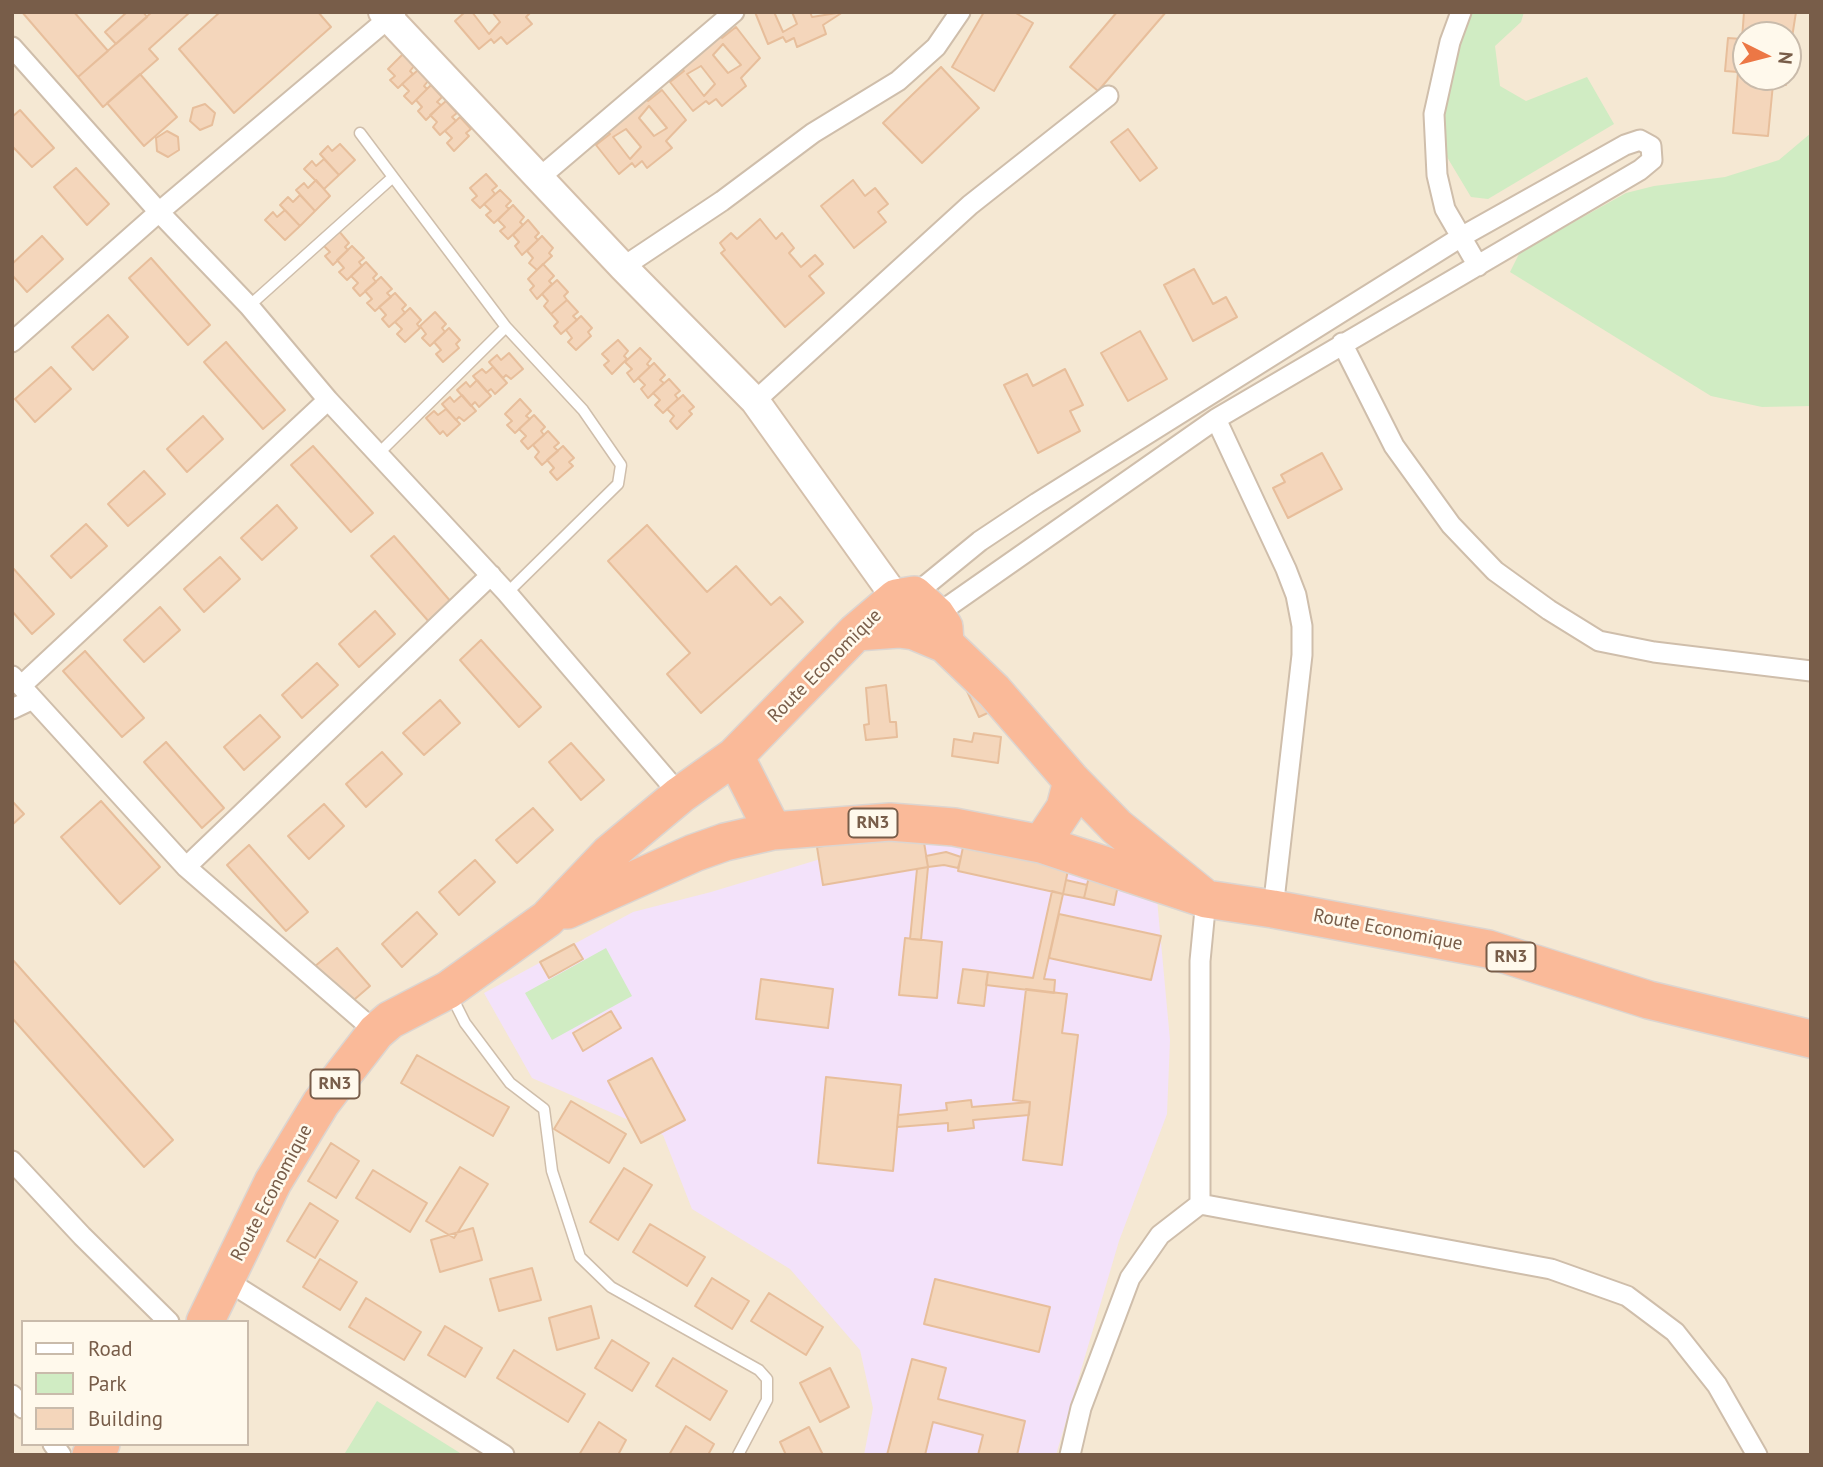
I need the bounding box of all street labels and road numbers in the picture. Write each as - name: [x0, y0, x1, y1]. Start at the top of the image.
- street label: Route Economique: [763, 604, 887, 728]
- road number: RN3: [848, 808, 898, 838]
- street label: Route Economique: [1311, 904, 1465, 956]
- road number: RN3: [1486, 942, 1536, 972]
- road number: RN3: [310, 1070, 360, 1098]
- street label: Route Economique: [226, 1121, 318, 1265]

